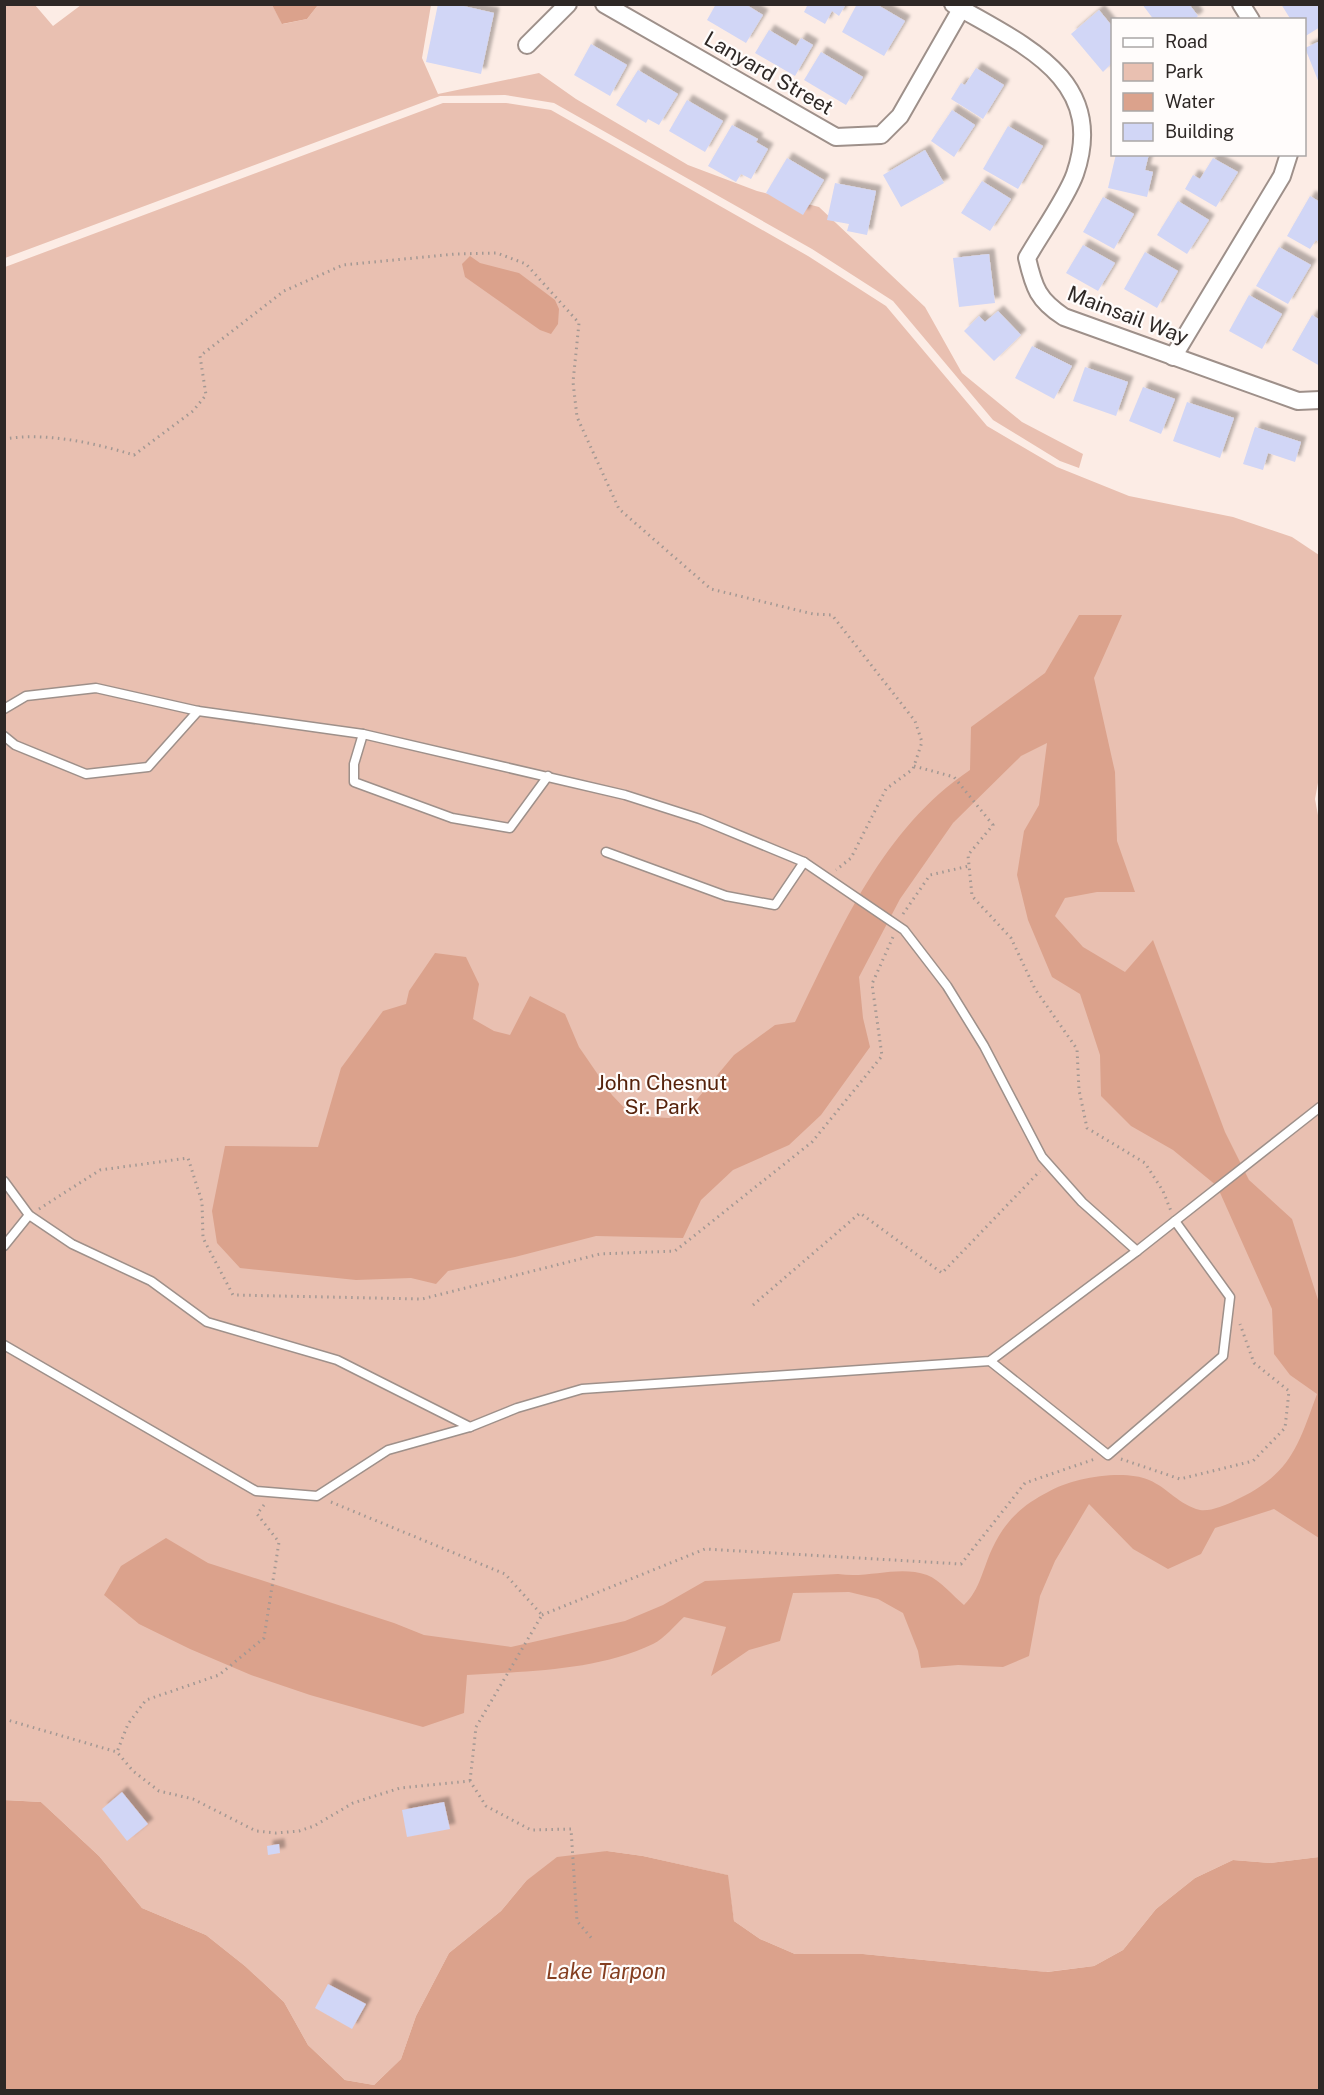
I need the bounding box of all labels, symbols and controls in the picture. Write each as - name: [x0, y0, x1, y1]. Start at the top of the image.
- legend: [1111, 18, 1306, 156]
- street label: Lanyard Street: [700, 26, 838, 120]
- text: Road: [1165, 31, 1208, 52]
- text: Park: [1165, 61, 1203, 82]
- text: Water: [1165, 91, 1215, 112]
- text: Building: [1165, 121, 1234, 142]
- street label: Mainsail Way: [1064, 280, 1192, 350]
- park label: John Chesnut Sr. Park: [597, 1070, 727, 1119]
- water label: Lake Tarpon: [546, 1958, 666, 1984]

